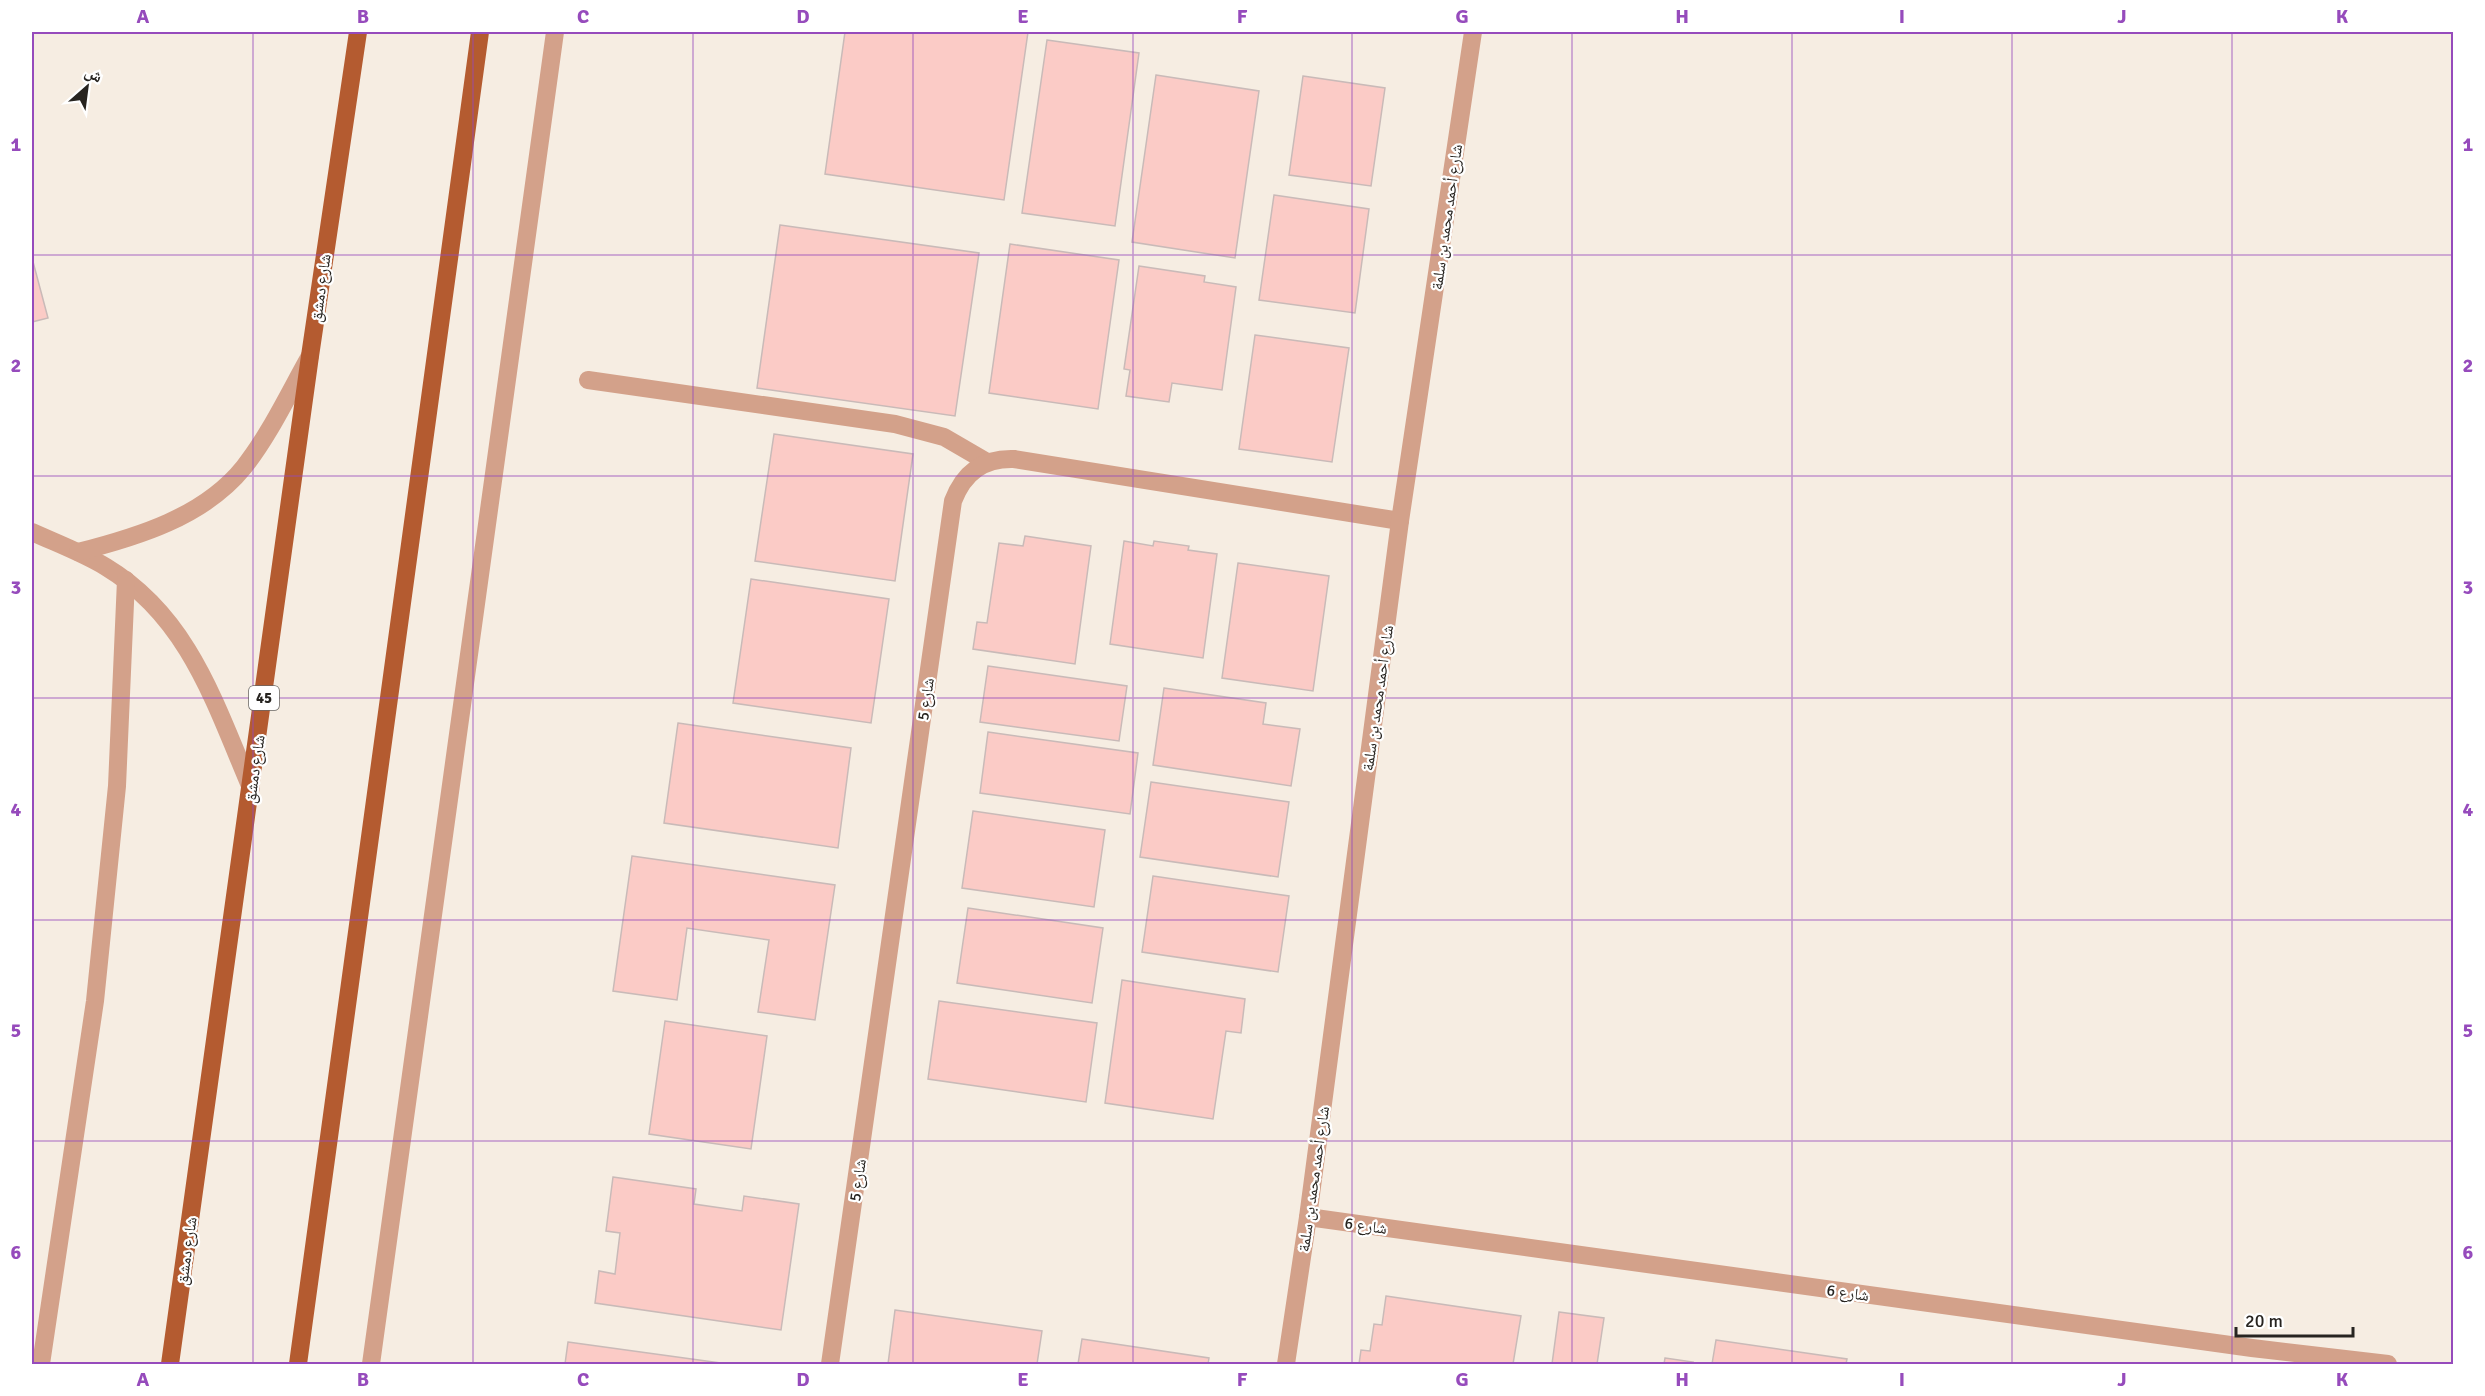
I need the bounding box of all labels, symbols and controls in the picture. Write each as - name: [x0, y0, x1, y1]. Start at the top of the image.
- text: A: [137, 4, 150, 29]
- text: B: [357, 4, 369, 29]
- text: C: [577, 4, 589, 29]
- text: D: [796, 4, 810, 29]
- text: E: [1017, 4, 1029, 29]
- text: F: [1237, 4, 1248, 29]
- text: G: [1455, 4, 1469, 29]
- text: H: [1675, 4, 1689, 29]
- text: I: [1899, 4, 1905, 29]
- text: J: [2117, 4, 2127, 29]
- text: K: [2336, 4, 2349, 29]
- north arrow: [57, 57, 117, 117]
- text: ش: [81, 62, 106, 87]
- text: 1: [11, 132, 22, 157]
- text: 1: [2463, 132, 2474, 157]
- street label: شارع أحمد محمد بن سلمة: [1427, 143, 1467, 291]
- street label: شارع دمشق: [306, 253, 336, 324]
- text: 2: [11, 353, 21, 378]
- text: 2: [2463, 353, 2473, 378]
- text: 3: [11, 575, 21, 600]
- text: 3: [2463, 575, 2473, 600]
- street label: شارع أحمد محمد بن سلمة: [1358, 624, 1398, 772]
- street label: شارع 5: [913, 677, 939, 722]
- road number: 45: [249, 686, 279, 710]
- street label: شارع دمشق: [240, 734, 270, 805]
- text: 4: [11, 797, 22, 822]
- text: 4: [2463, 797, 2474, 822]
- text: 5: [11, 1018, 21, 1043]
- text: 5: [2463, 1018, 2473, 1043]
- street label: شارع أحمد محمد بن سلمة: [1294, 1105, 1334, 1253]
- street label: شارع 5: [845, 1158, 871, 1203]
- street label: شارع 6: [1343, 1213, 1388, 1239]
- street label: شارع دمشق: [172, 1216, 202, 1287]
- text: 6: [11, 1240, 22, 1265]
- text: 6: [2463, 1240, 2474, 1265]
- street label: شارع 6: [1825, 1280, 1870, 1306]
- scale bar: [2236, 1300, 2353, 1338]
- text: 20 m: [2245, 1310, 2283, 1332]
- text: A: [137, 1367, 150, 1392]
- text: B: [357, 1367, 369, 1392]
- text: C: [577, 1367, 589, 1392]
- text: D: [796, 1367, 810, 1392]
- text: E: [1017, 1367, 1029, 1392]
- text: F: [1237, 1367, 1248, 1392]
- text: G: [1455, 1367, 1469, 1392]
- text: H: [1675, 1367, 1689, 1392]
- text: I: [1899, 1367, 1905, 1392]
- text: J: [2117, 1367, 2127, 1392]
- text: K: [2336, 1367, 2349, 1392]

